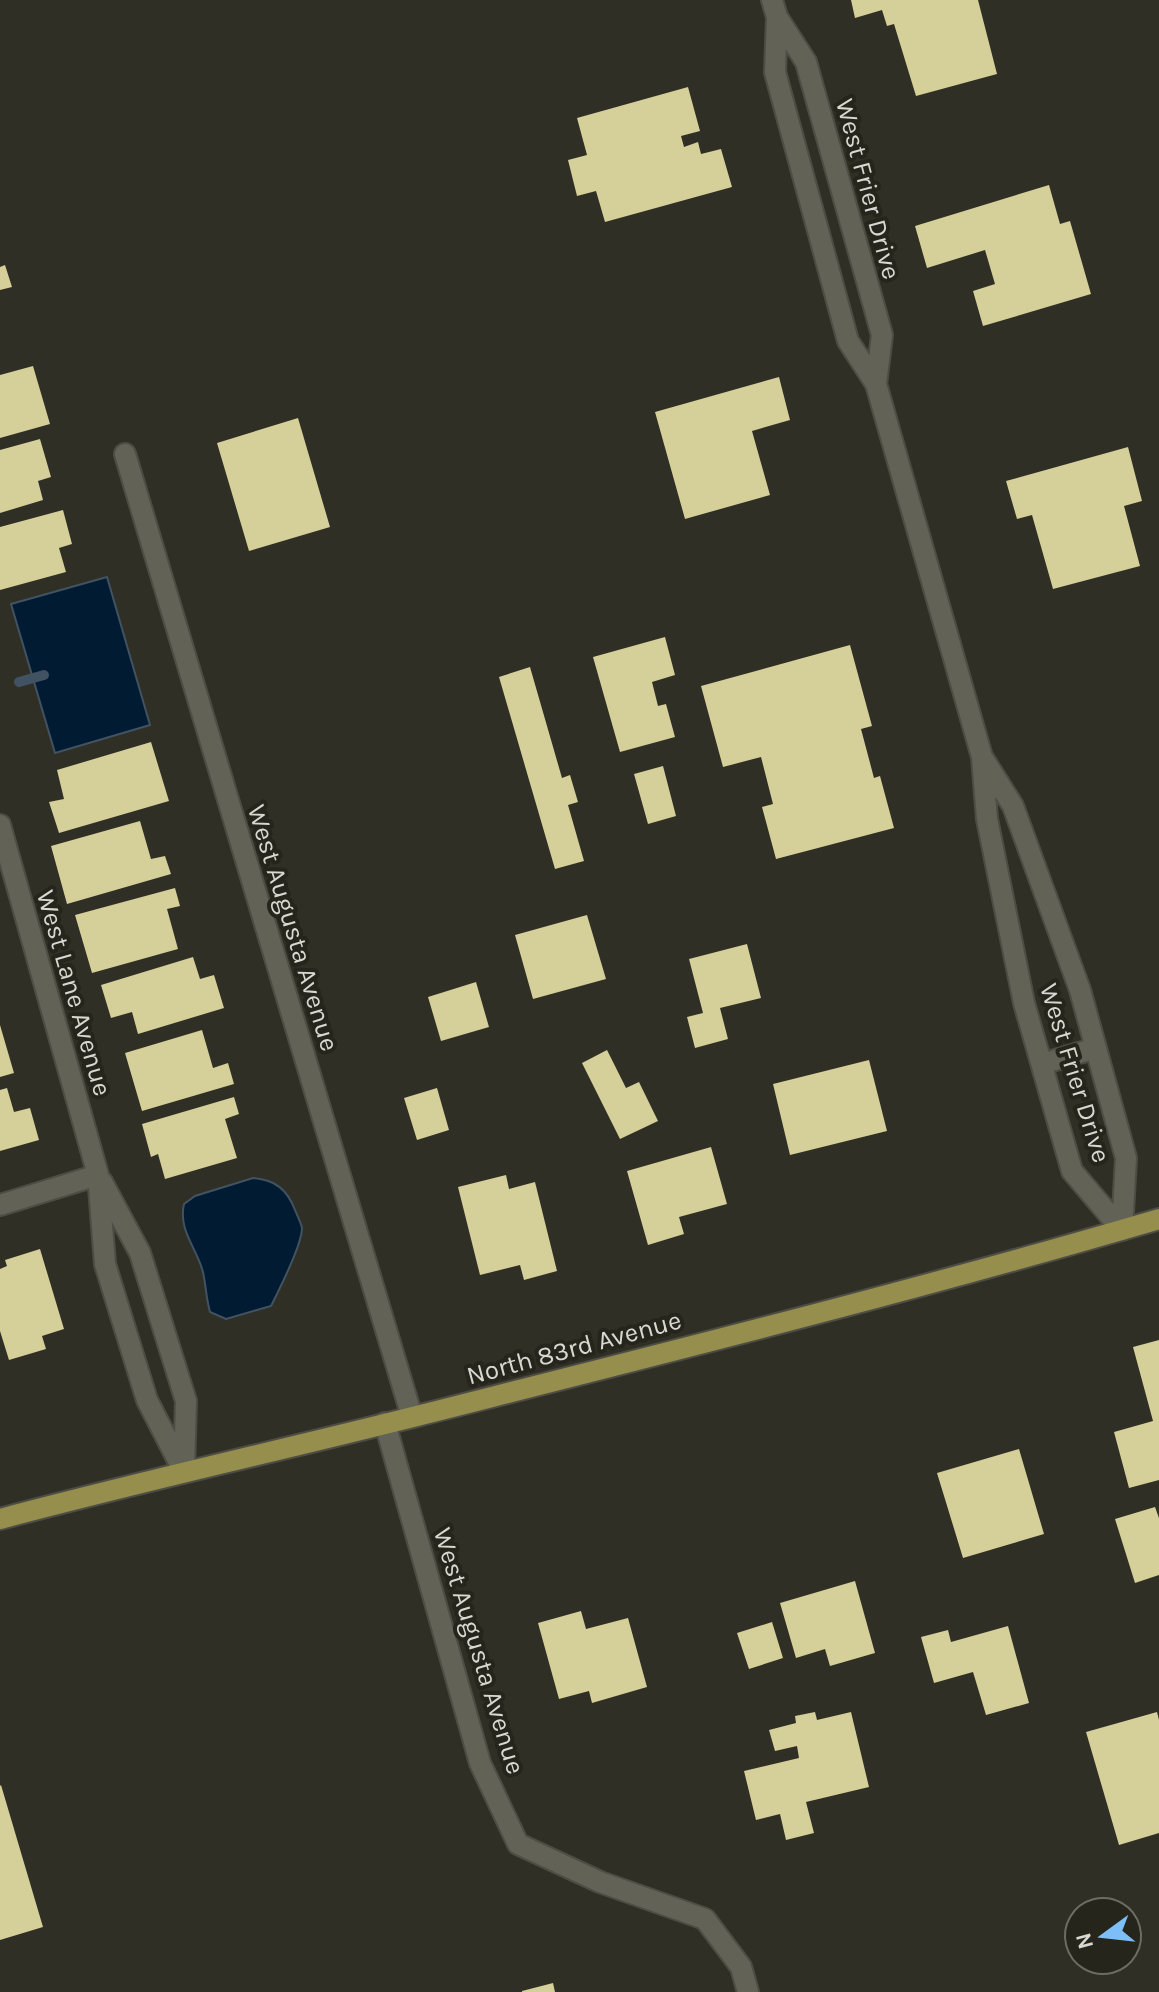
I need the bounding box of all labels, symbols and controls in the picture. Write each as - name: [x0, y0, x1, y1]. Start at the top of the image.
- street label: West Frier Drive: [829, 95, 907, 283]
- street label: West Augusta Avenue: [241, 801, 345, 1055]
- street label: West Lane Avenue: [30, 887, 118, 1099]
- street label: West Frier Drive: [1033, 980, 1117, 1166]
- street label: North 83rd Avenue: [463, 1304, 685, 1392]
- street label: West Augusta Avenue: [427, 1524, 531, 1778]
- north arrow: [1063, 1896, 1143, 1976]
- text: N: [1070, 1930, 1099, 1952]

